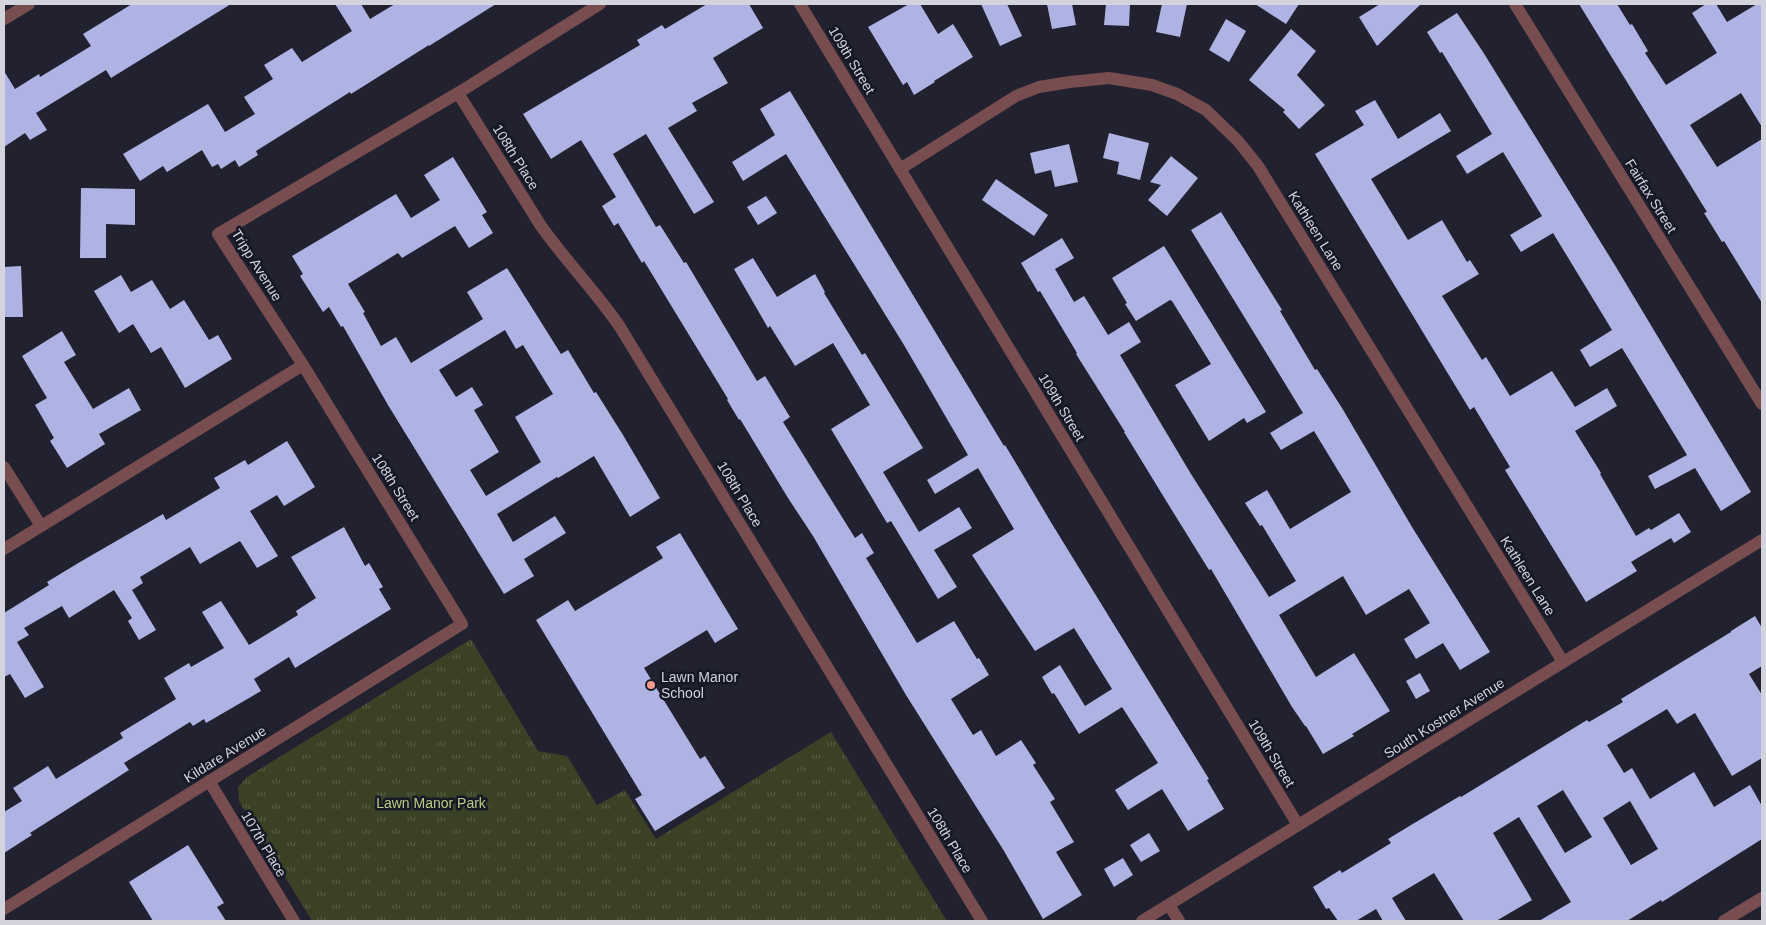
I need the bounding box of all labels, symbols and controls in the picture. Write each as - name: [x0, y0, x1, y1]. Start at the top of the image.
- street label: 109th Street: [825, 23, 879, 97]
- street label: 108th Place: [490, 121, 542, 193]
- street label: Fairfax Street: [1622, 156, 1680, 236]
- street label: Kathleen Lane: [1285, 188, 1347, 274]
- street label: Tripp Avenue: [229, 226, 286, 304]
- street label: 109th Street: [1035, 370, 1089, 444]
- street label: 108th Street: [369, 450, 423, 524]
- street label: 108th Place: [714, 458, 766, 530]
- street label: Kathleen Lane: [1497, 533, 1559, 619]
- place label: Lawn Manor School: [661, 669, 738, 701]
- street label: South Kostner Avenue: [1381, 674, 1507, 762]
- marker: Lawn Manor School: [645, 679, 657, 691]
- street label: 109th Street: [1245, 716, 1299, 790]
- street label: Kildare Avenue: [181, 722, 269, 786]
- park label: Lawn Manor Park: [376, 795, 487, 811]
- street label: 108th Place: [924, 804, 976, 876]
- street label: 107th Place: [238, 808, 290, 880]

